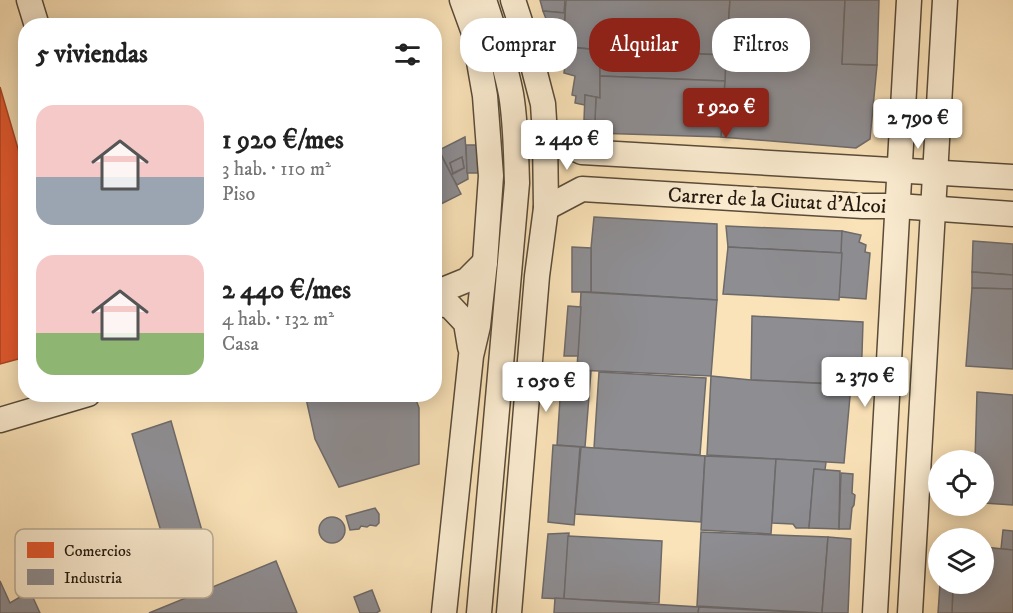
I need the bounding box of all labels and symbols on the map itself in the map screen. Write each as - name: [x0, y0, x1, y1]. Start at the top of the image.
- pin: 1 920 €: [671, 88, 781, 139]
- pin: 2 790 €: [863, 99, 973, 150]
- pin: 2 440 €: [512, 120, 622, 171]
- street label: Carrer de la Ciutat d'Alcoi: [667, 182, 887, 220]
- pin: 2 370 €: [810, 357, 920, 408]
- pin: 1 050 €: [491, 362, 601, 413]
- legend: [15, 529, 213, 598]
- text: Comercios: [64, 541, 131, 561]
- text: Industria: [64, 568, 122, 588]

